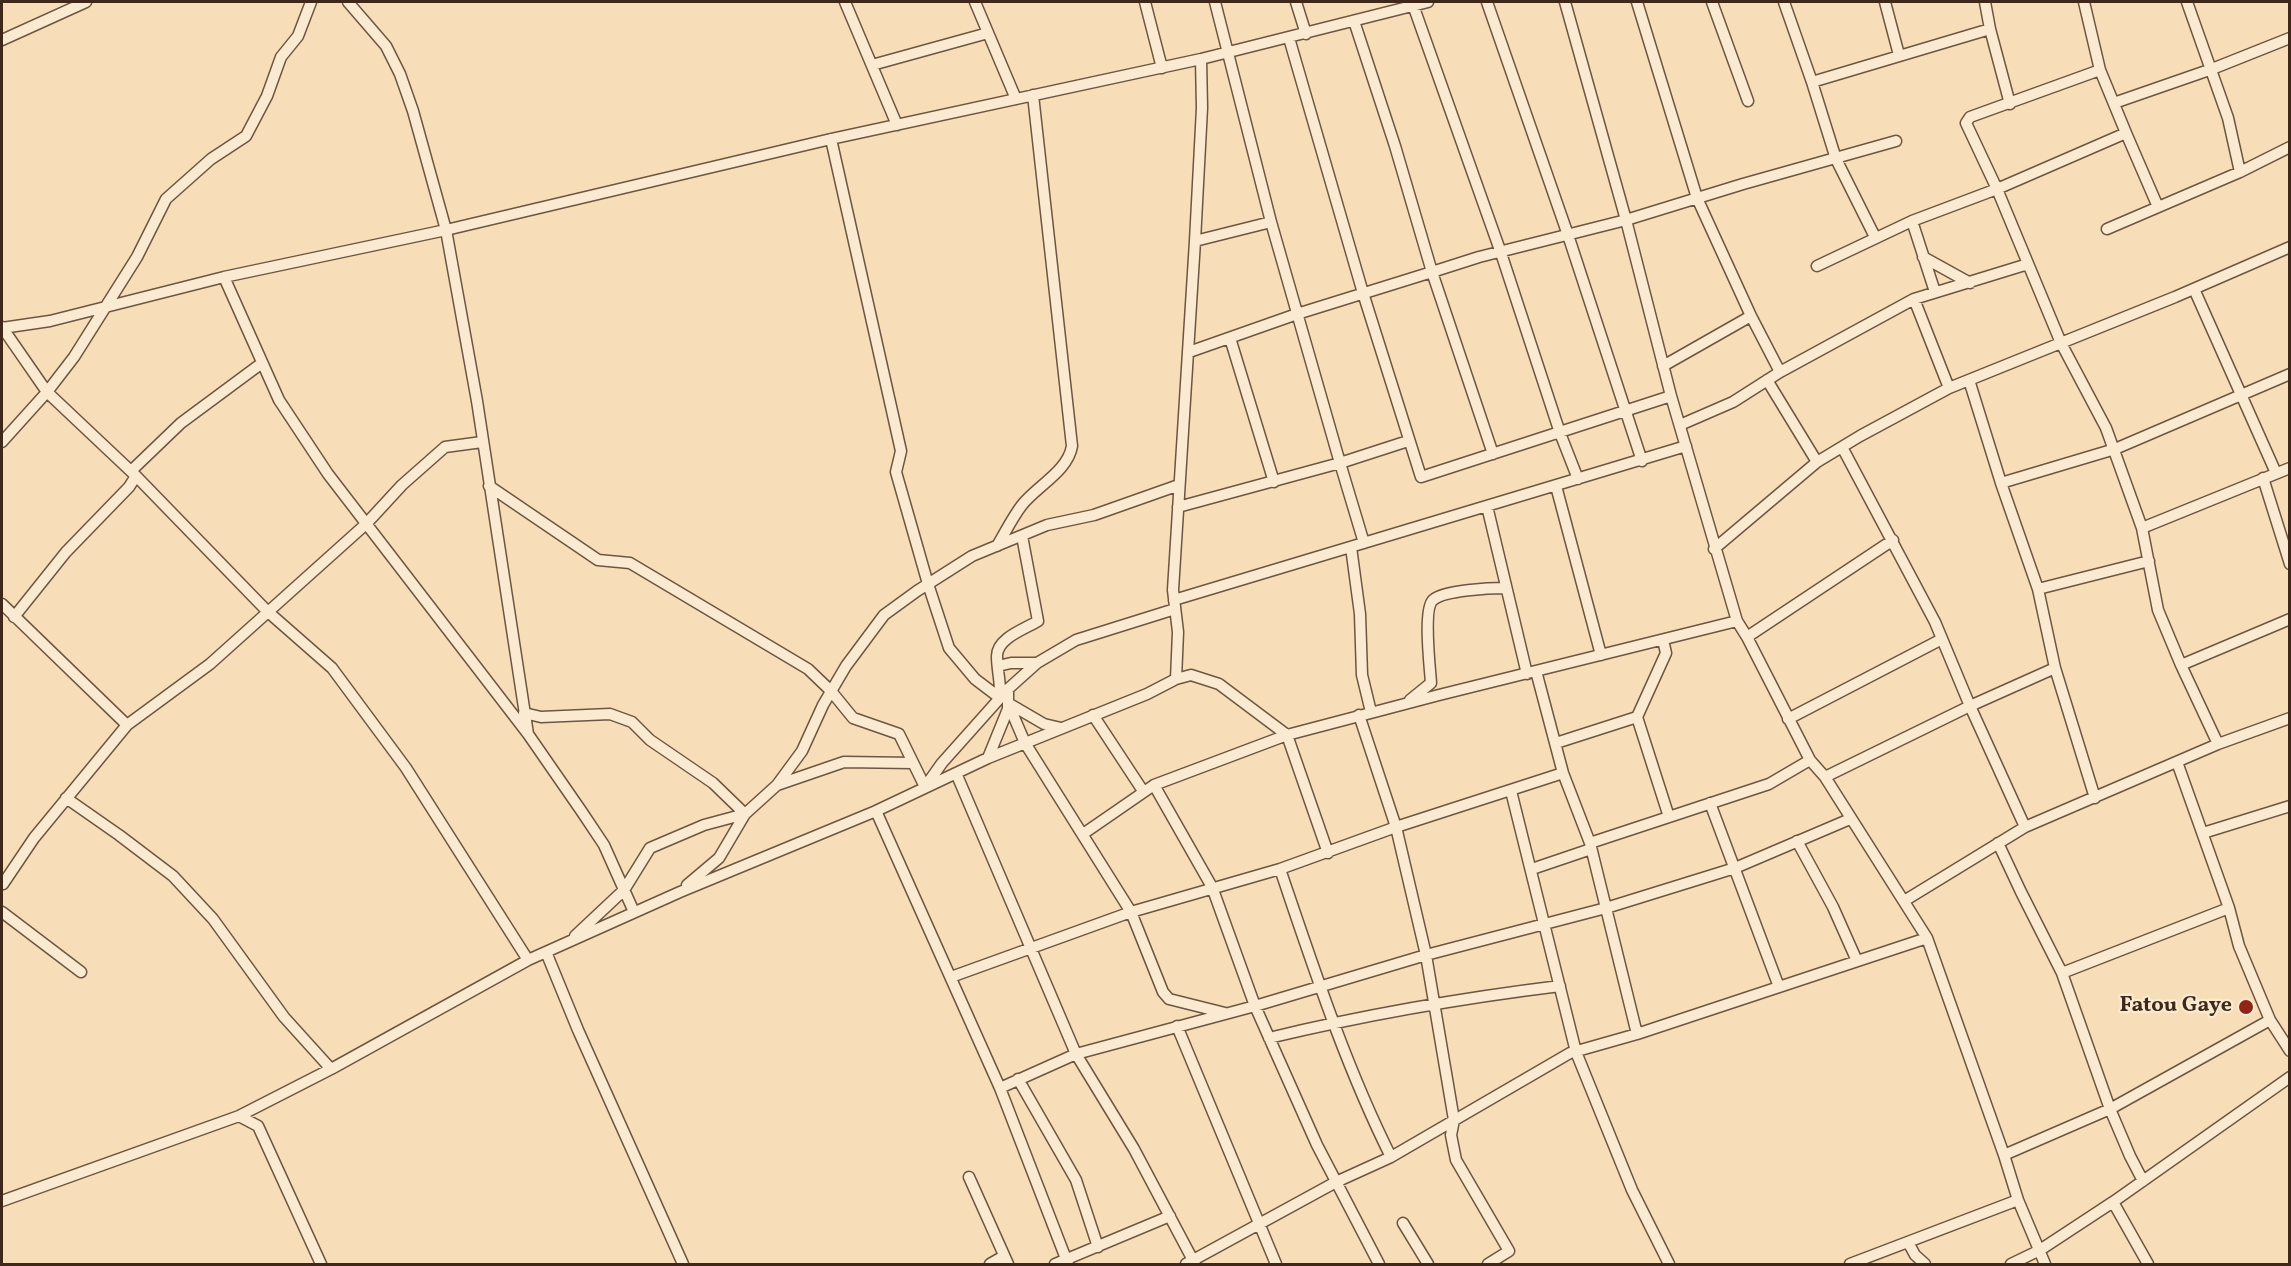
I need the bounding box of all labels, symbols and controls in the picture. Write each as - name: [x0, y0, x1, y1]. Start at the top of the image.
- place label: Fatou Gaye: [2120, 994, 2232, 1020]
- marker: Fatou Gaye: [2237, 998, 2255, 1016]

